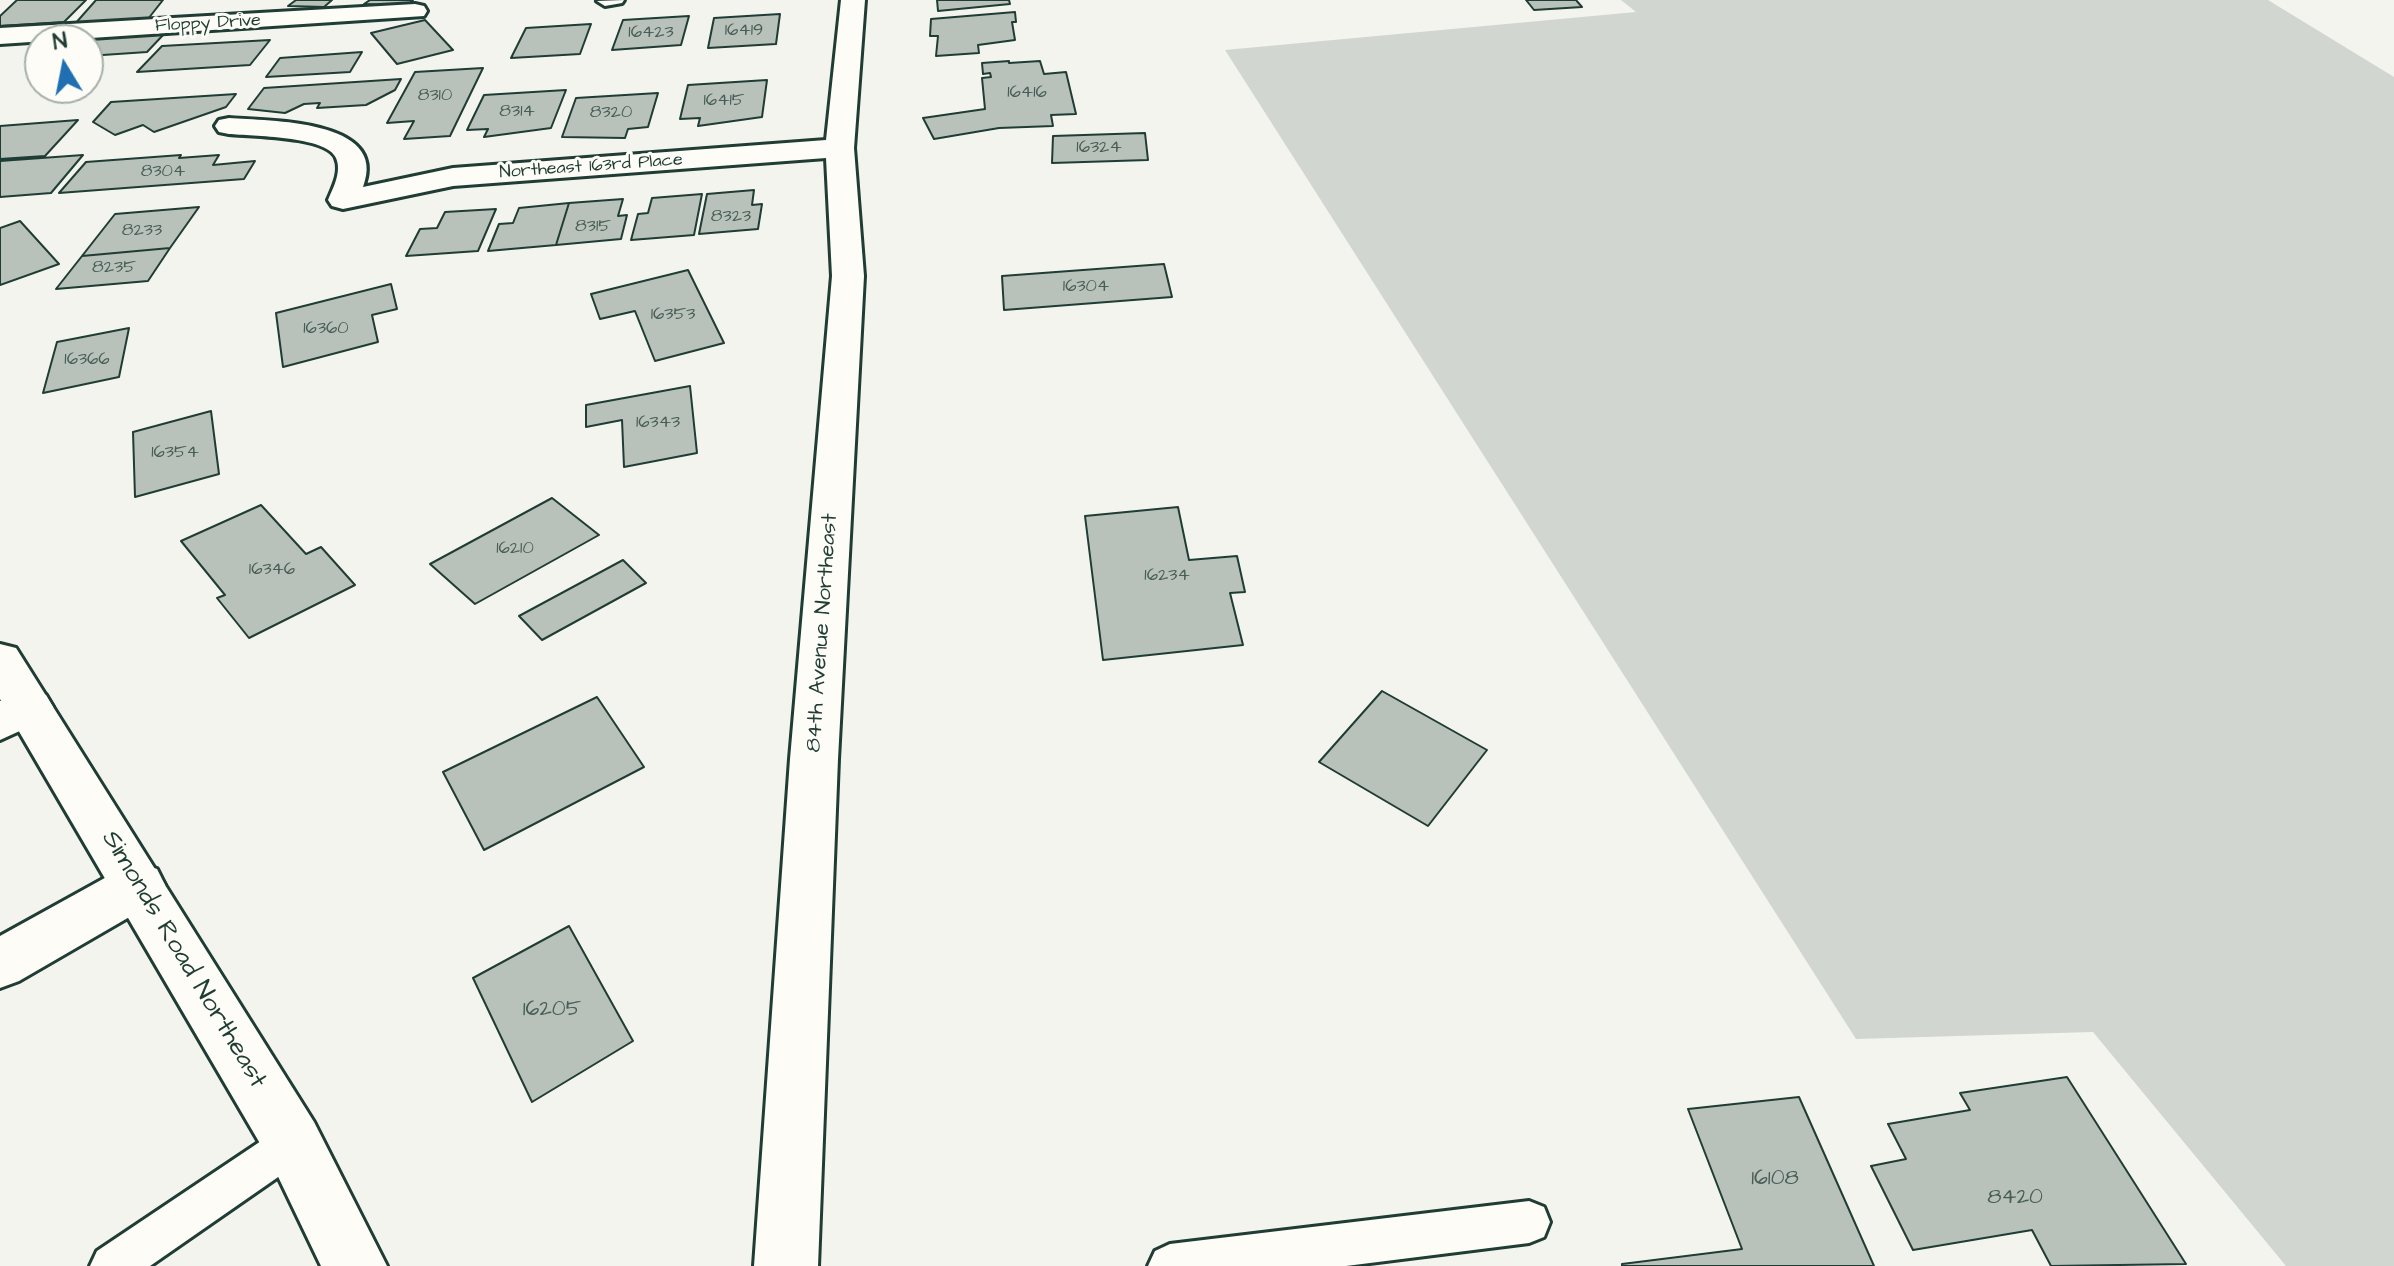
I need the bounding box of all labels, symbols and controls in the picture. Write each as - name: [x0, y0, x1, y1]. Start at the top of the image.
- street label: Floppy Drive: [155, 10, 261, 38]
- house number: 16419: [725, 20, 763, 42]
- house number: 16423: [628, 22, 674, 44]
- north arrow: [24, 24, 104, 104]
- text: N: [51, 25, 70, 58]
- house number: 16416: [1007, 82, 1047, 104]
- house number: 8310: [418, 85, 452, 107]
- house number: 16415: [704, 90, 744, 112]
- house number: 8314: [499, 101, 535, 123]
- house number: 8320: [590, 102, 632, 124]
- house number: 16324: [1076, 137, 1122, 159]
- street label: Northeast 163rd Place: [499, 150, 683, 184]
- house number: 8304: [141, 161, 185, 183]
- house number: 8323: [711, 206, 751, 228]
- house number: 8315: [575, 216, 611, 238]
- house number: 8233: [122, 220, 162, 242]
- house number: 8235: [92, 257, 136, 279]
- house number: 16304: [1063, 276, 1109, 298]
- house number: 16353: [651, 304, 695, 326]
- house number: 16360: [303, 318, 349, 340]
- house number: 16366: [64, 349, 110, 371]
- house number: 16343: [636, 412, 680, 434]
- house number: 16354: [151, 442, 199, 464]
- street label: 84th Avenue Northeast: [801, 513, 845, 753]
- house number: 16210: [496, 538, 534, 560]
- house number: 16346: [249, 559, 295, 581]
- house number: 16234: [1144, 565, 1190, 587]
- street label: Simonds Road Northeast: [94, 826, 272, 1094]
- house number: 16205: [523, 997, 581, 1023]
- house number: 16108: [1751, 1166, 1799, 1192]
- house number: 8420: [1987, 1185, 2043, 1211]

